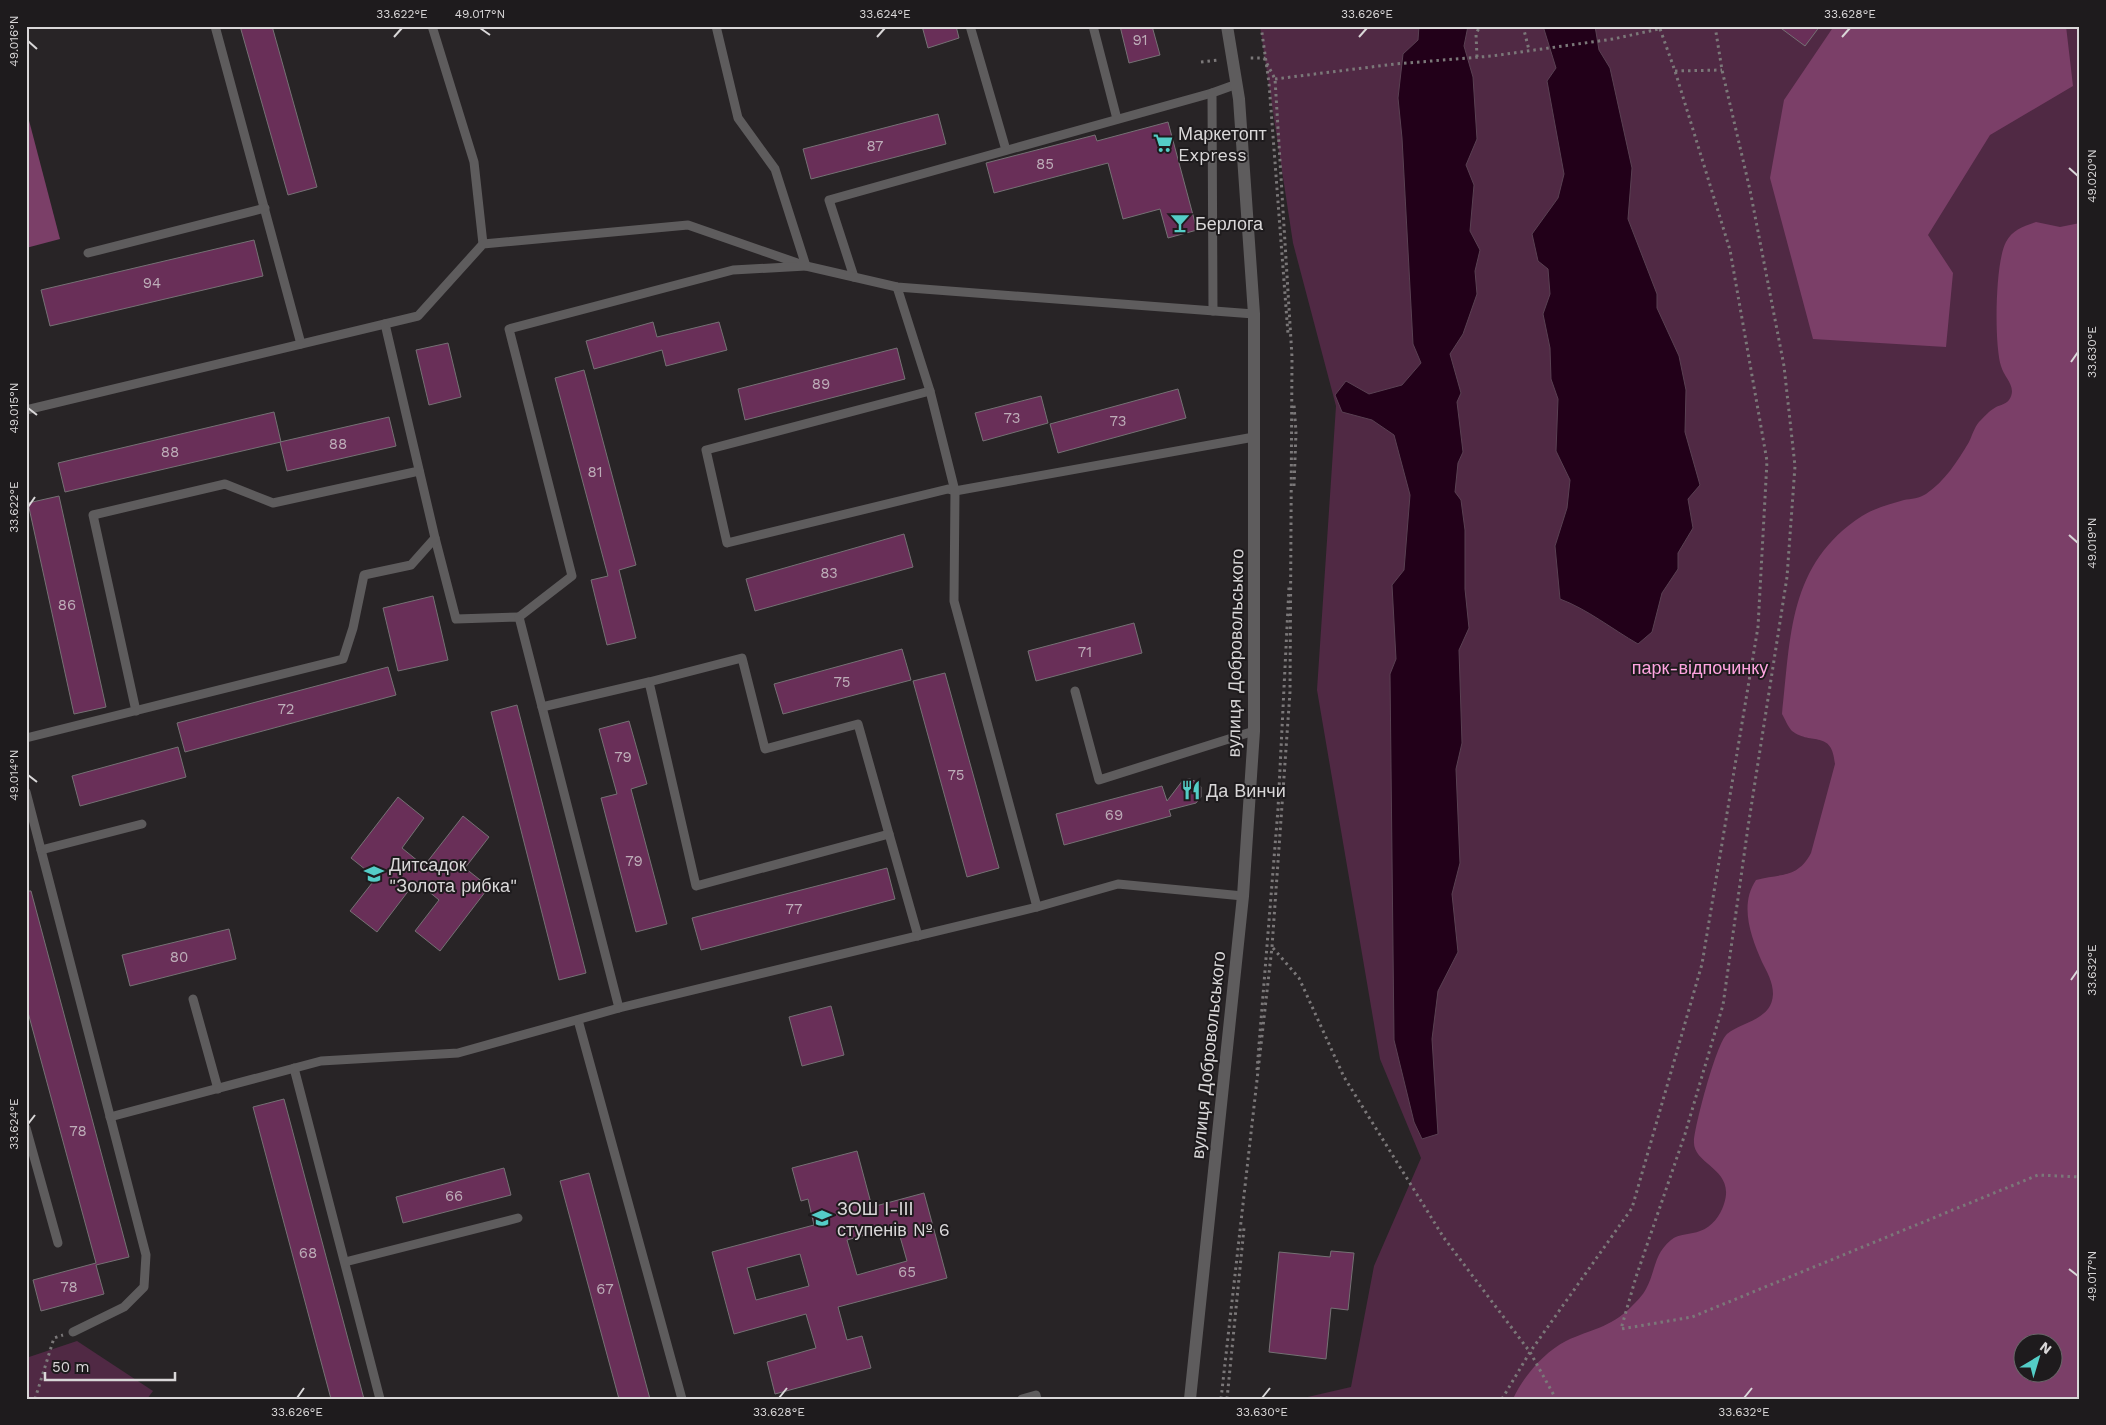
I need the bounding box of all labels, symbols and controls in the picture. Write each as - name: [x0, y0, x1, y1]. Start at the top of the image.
- text: 33.622°E: [376, 7, 428, 21]
- text: 49.017°N: [455, 7, 505, 21]
- text: 33.624°E: [859, 7, 911, 21]
- text: 33.626°E: [1341, 7, 1393, 21]
- text: 33.628°E: [1824, 7, 1876, 21]
- text: 49.016°N: [7, 15, 21, 67]
- house number: 91: [1132, 31, 1148, 49]
- place label: Маркетопт Express: [1178, 123, 1267, 165]
- supermarket icon: Маркетопт Express: [1152, 132, 1174, 154]
- house number: 87: [866, 137, 884, 155]
- text: 49.020°N: [2085, 149, 2099, 203]
- house number: 85: [1036, 155, 1054, 173]
- bar icon: Берлога: [1169, 212, 1191, 234]
- place label: Берлога: [1195, 213, 1264, 234]
- house number: 94: [143, 274, 161, 292]
- text: 33.630°E: [2085, 326, 2099, 378]
- house number: 89: [812, 375, 830, 393]
- text: 49.015°N: [7, 383, 21, 433]
- house number: 73: [1003, 409, 1021, 427]
- house number: 73: [1109, 412, 1127, 430]
- house number: 88: [329, 435, 347, 453]
- house number: 88: [161, 443, 179, 461]
- house number: 81: [587, 463, 603, 481]
- text: 33.622°E: [7, 481, 21, 533]
- text: 49.019°N: [2085, 517, 2099, 569]
- street label: вулиця Добровольського: [1223, 548, 1247, 758]
- house number: 83: [820, 564, 838, 582]
- house number: 86: [58, 596, 76, 614]
- house number: 71: [1078, 643, 1092, 661]
- park label: парк-відпочинку: [1632, 657, 1768, 678]
- house number: 75: [833, 673, 851, 691]
- house number: 72: [277, 700, 295, 718]
- house number: 79: [614, 748, 632, 766]
- text: 49.014°N: [7, 749, 21, 801]
- house number: 75: [947, 766, 965, 784]
- restaurant icon: Да Винчи: [1180, 779, 1202, 801]
- place label: Да Винчи: [1206, 780, 1286, 801]
- house number: 69: [1105, 806, 1123, 824]
- house number: 79: [625, 852, 643, 870]
- place label: Дитсадок "Золота рибка": [389, 854, 517, 896]
- school or university icon: Дитсадок "Золота рибка": [363, 863, 385, 885]
- house number: 77: [786, 900, 802, 918]
- text: 33.632°E: [2085, 944, 2099, 996]
- house number: 80: [170, 948, 188, 966]
- street label: вулиця Добровольського: [1187, 950, 1229, 1160]
- text: 33.624°E: [7, 1098, 21, 1150]
- house number: 78: [69, 1122, 87, 1140]
- house number: 66: [445, 1187, 463, 1205]
- place label: ЗОШ І-ІІІ ступенів № 6: [837, 1198, 950, 1240]
- school or university icon: ЗОШ І-ІІІ ступенів № 6: [811, 1207, 833, 1229]
- house number: 68: [299, 1244, 317, 1262]
- text: 49.017°N: [2085, 1251, 2099, 1301]
- house number: 65: [898, 1263, 916, 1281]
- house number: 78: [60, 1278, 78, 1296]
- house number: 67: [596, 1280, 614, 1298]
- north arrow: [2014, 1332, 2064, 1382]
- text: N: [2037, 1338, 2055, 1357]
- scale bar: [45, 1350, 175, 1382]
- text: 50 m: [52, 1358, 89, 1376]
- text: 33.626°E: [271, 1405, 323, 1419]
- text: 33.628°E: [753, 1405, 805, 1419]
- text: 33.630°E: [1236, 1405, 1288, 1419]
- text: 33.632°E: [1718, 1405, 1770, 1419]

